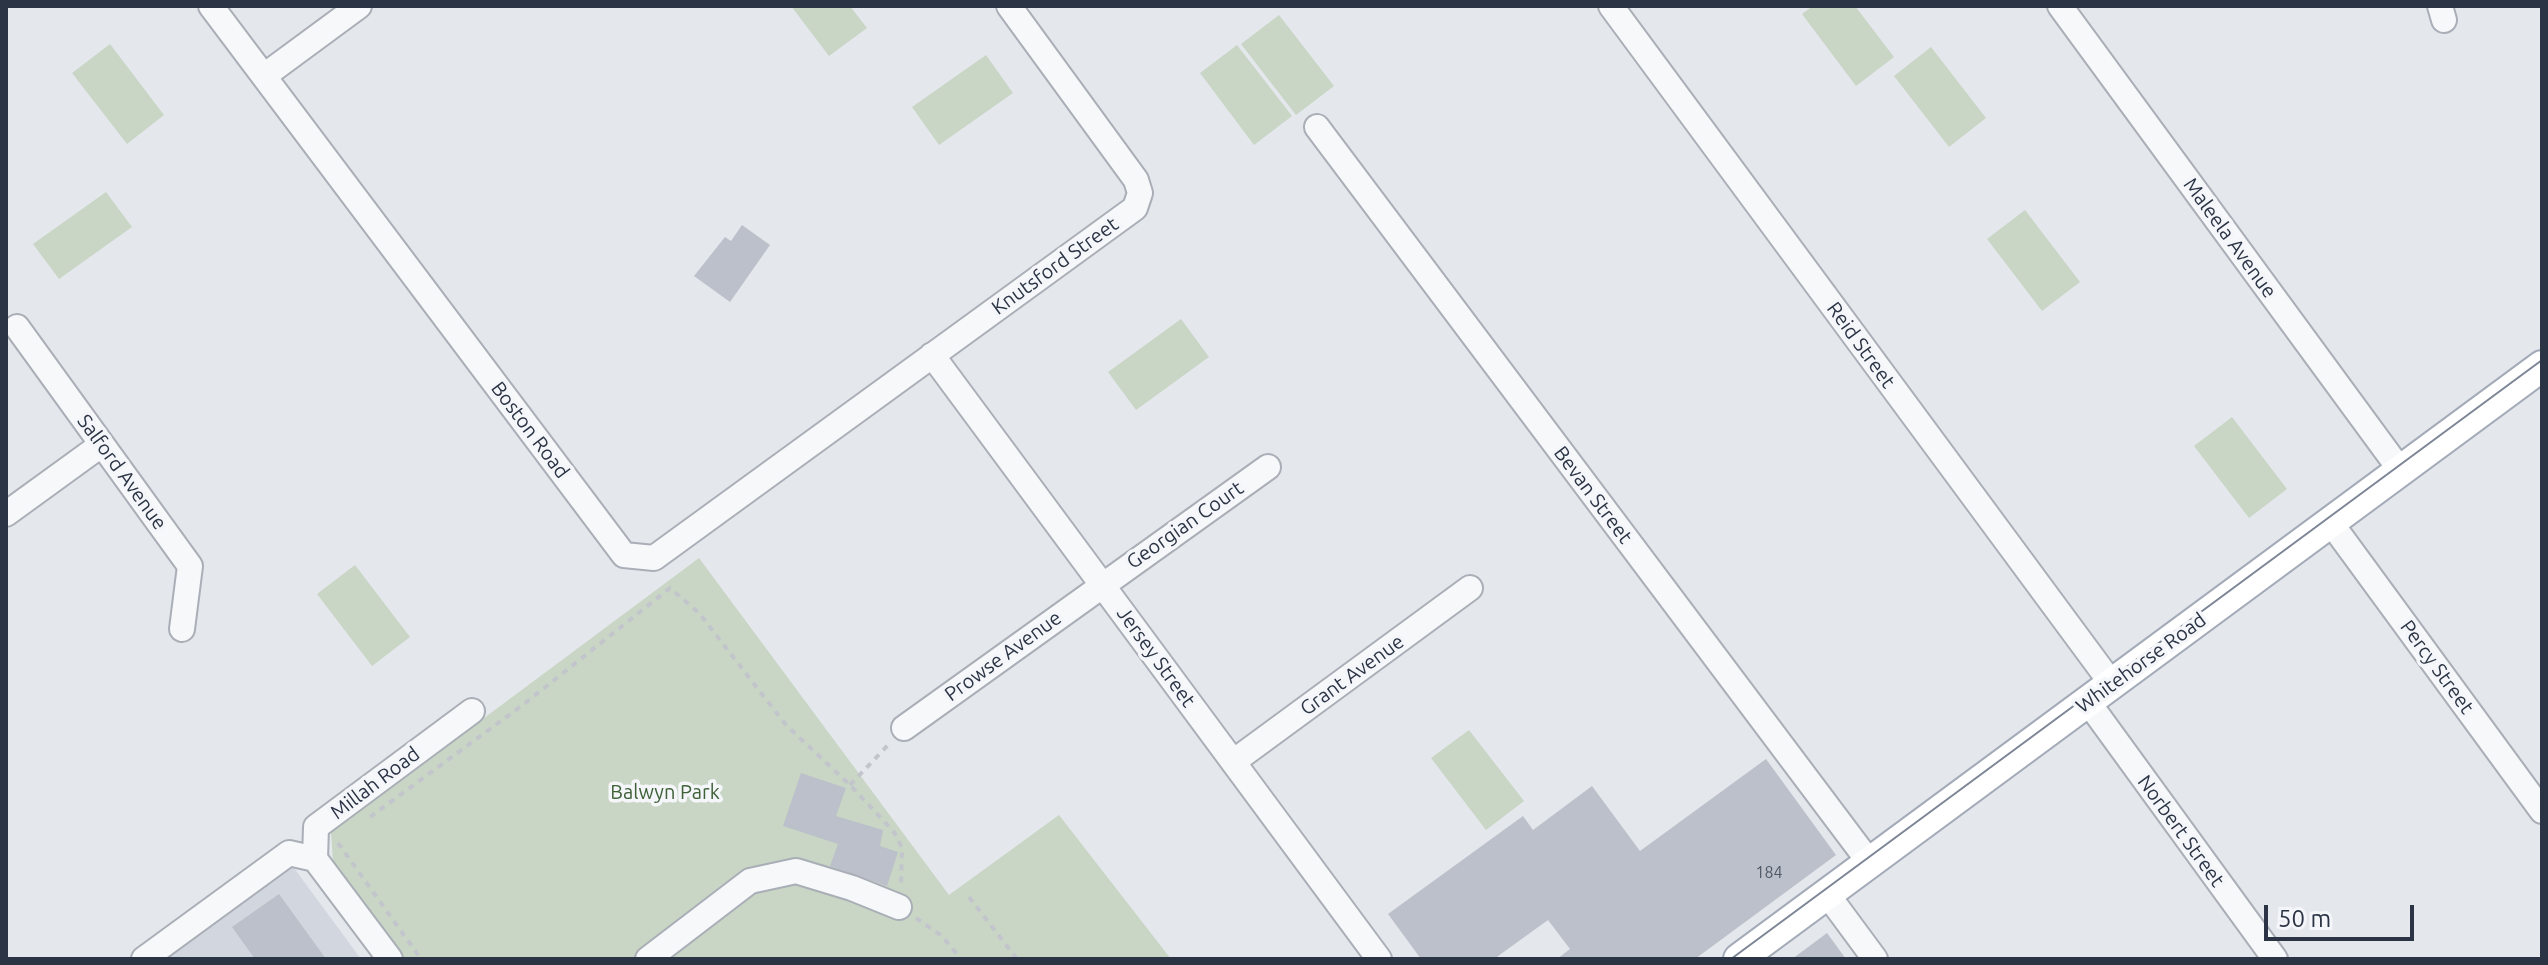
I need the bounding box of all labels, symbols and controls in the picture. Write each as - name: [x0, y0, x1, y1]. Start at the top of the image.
- street label: Maleela Avenue: [2178, 173, 2282, 303]
- street label: Knutsford Street: [987, 212, 1123, 320]
- street label: Reid Street: [1822, 297, 1900, 393]
- street label: Boston Road: [486, 377, 574, 483]
- street label: Salford Avenue: [72, 410, 172, 534]
- street label: Bevan Street: [1549, 442, 1637, 548]
- street label: Georgian Court: [1122, 476, 1248, 574]
- street label: Jersey Street: [1112, 602, 1200, 712]
- street label: Prowse Avenue: [940, 606, 1066, 706]
- street label: Whitehorse Road: [2071, 608, 2211, 718]
- street label: Percy Street: [2395, 616, 2479, 718]
- street label: Grant Avenue: [1295, 629, 1409, 721]
- street label: Millah Road: [326, 742, 424, 824]
- street label: Norbert Street: [2132, 770, 2230, 892]
- park label: Balwyn Park: [610, 780, 720, 804]
- house number: 184: [1755, 863, 1783, 883]
- scale bar: [2268, 889, 2418, 939]
- text: 50 m: [2278, 905, 2331, 932]

